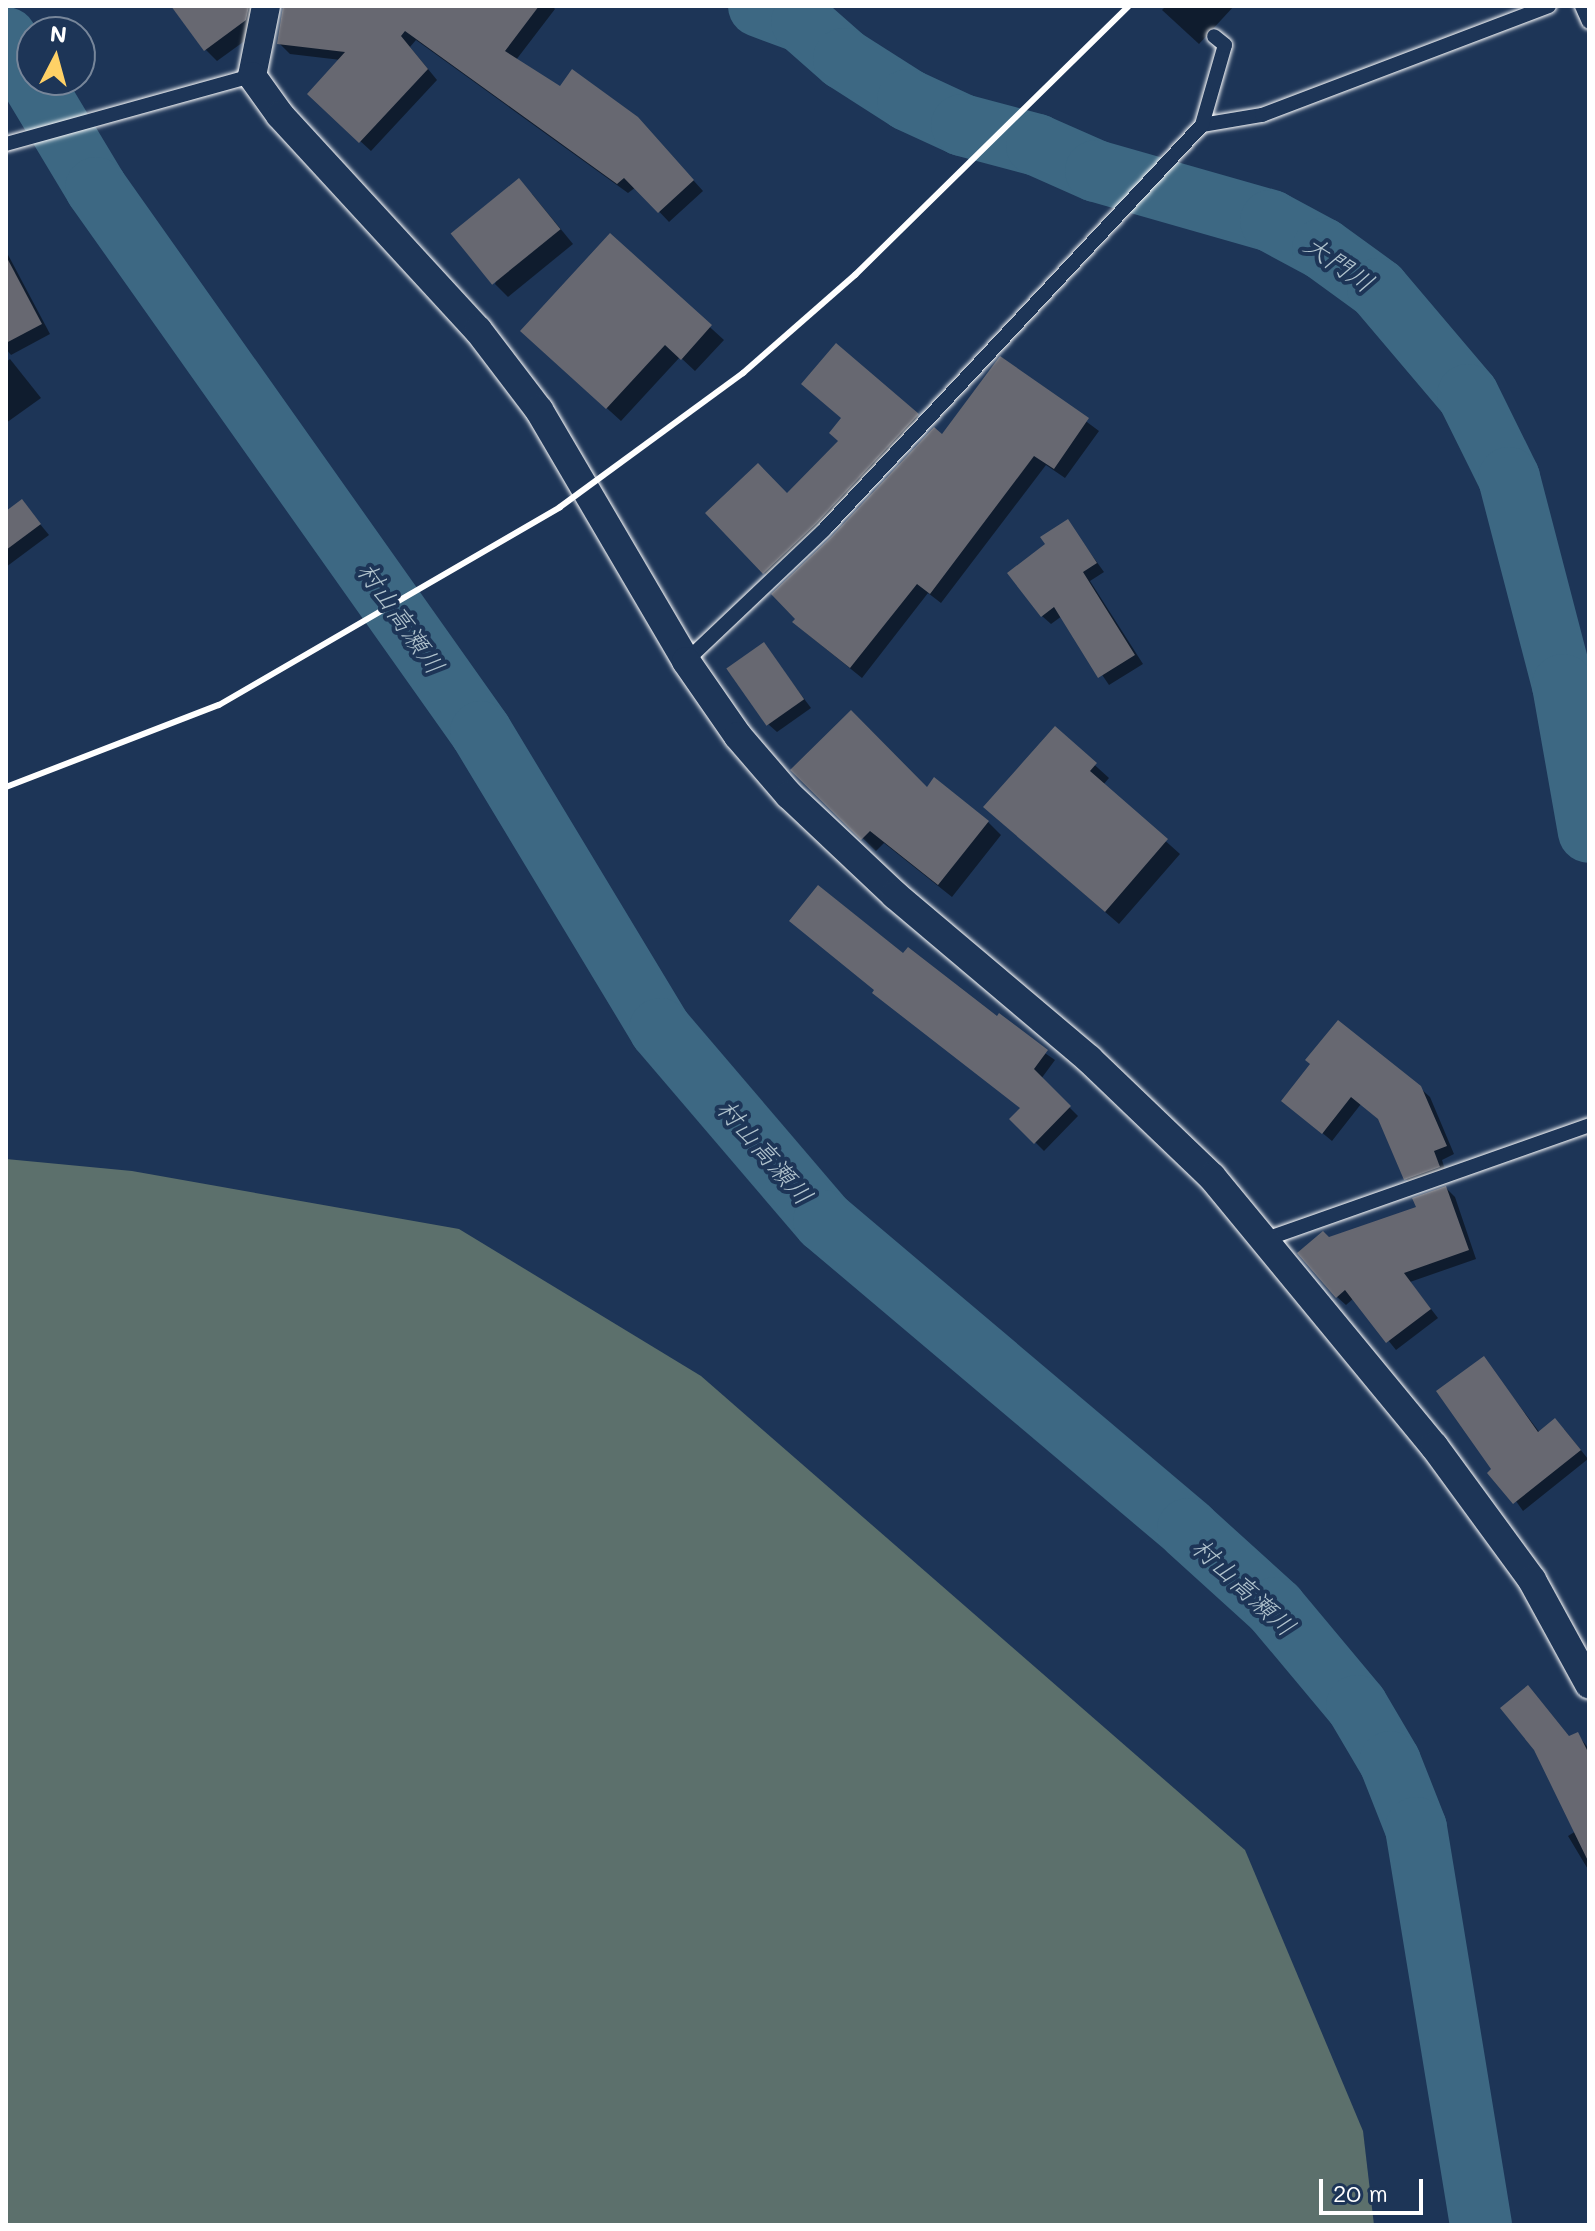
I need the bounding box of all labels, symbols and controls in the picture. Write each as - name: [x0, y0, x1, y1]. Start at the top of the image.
- north arrow: [16, 16, 96, 96]
- text: N: [49, 18, 68, 49]
- water label: 大門川: [1298, 229, 1380, 299]
- water label: 村山高瀬川: [351, 556, 451, 680]
- water label: 村山高瀬川: [711, 1093, 819, 1211]
- water label: 村山高瀬川: [1186, 1531, 1302, 1643]
- scale bar: [1323, 2163, 1427, 2213]
- text: 20 m: [1333, 2177, 1388, 2208]

